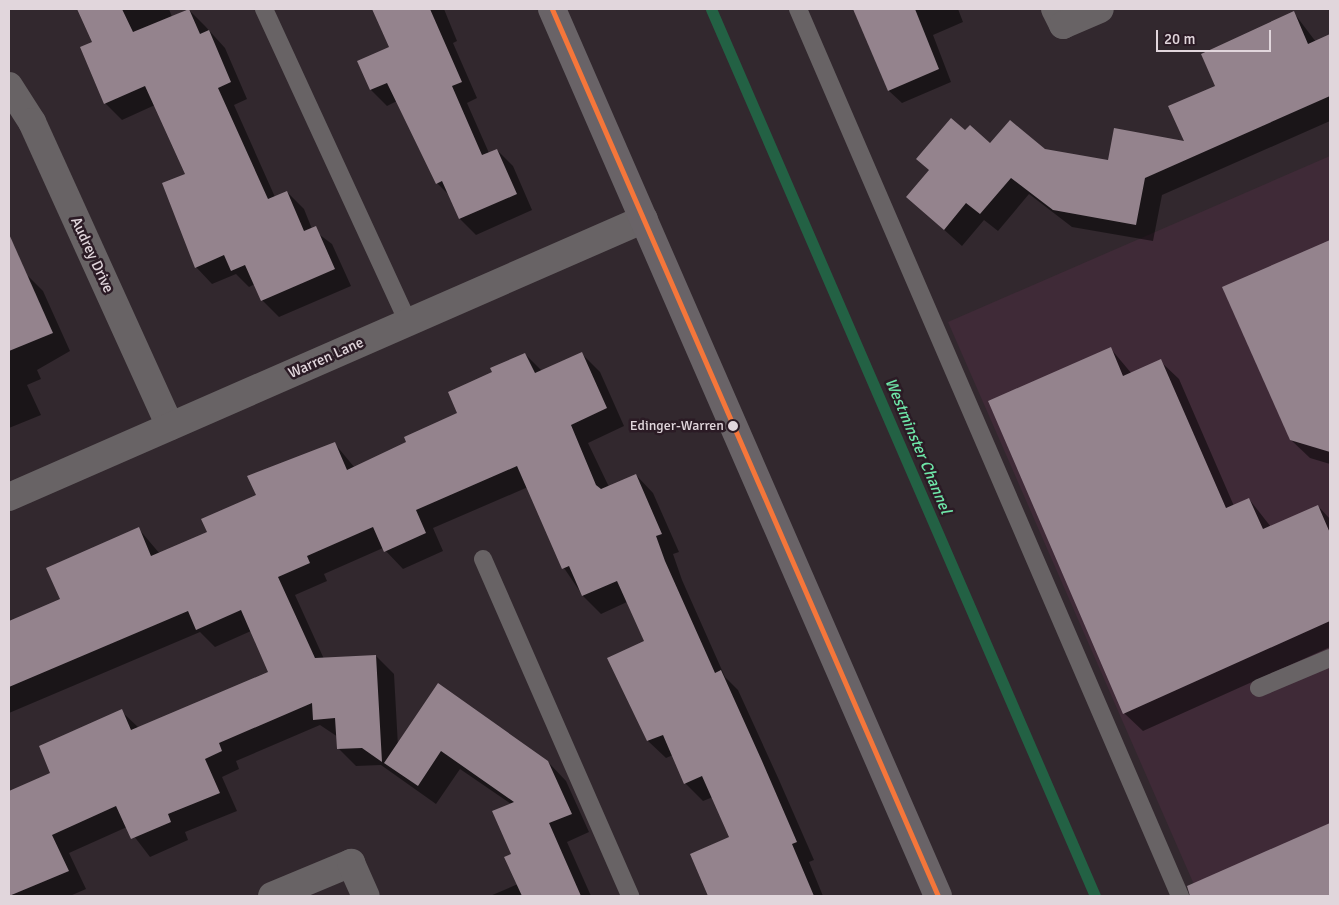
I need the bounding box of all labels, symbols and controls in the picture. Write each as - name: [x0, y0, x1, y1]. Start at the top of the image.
- scale bar: [1159, 20, 1274, 52]
- text: 20 m: [1164, 30, 1195, 48]
- street label: Audrey Drive: [67, 214, 117, 296]
- street label: Warren Lane: [286, 333, 366, 383]
- water label: Westminster Channel: [881, 375, 955, 517]
- place label: Edinger-Warren: [630, 418, 724, 434]
- marker: Edinger-Warren: [728, 421, 738, 431]

